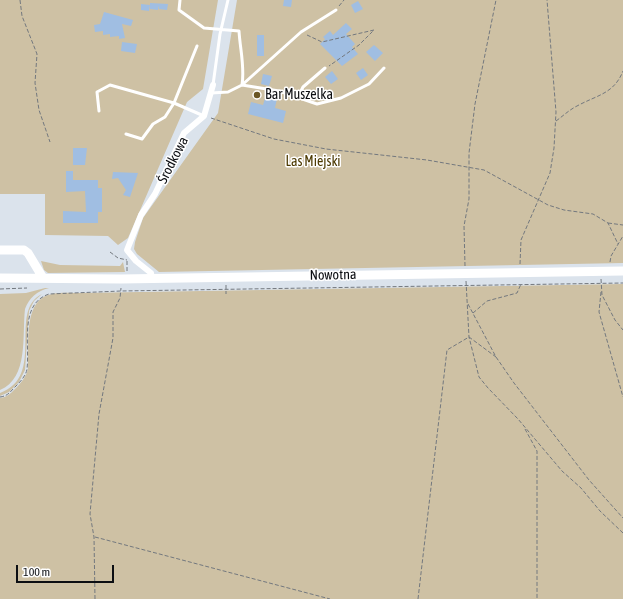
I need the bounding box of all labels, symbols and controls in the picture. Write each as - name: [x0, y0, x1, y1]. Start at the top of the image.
- place label: Bar Muszelka: [265, 87, 333, 103]
- marker: Bar Muszelka: [252, 90, 262, 100]
- street label: Środkowa: [154, 134, 192, 186]
- park label: Las Miejski: [286, 154, 340, 170]
- street label: Nowotna: [309, 266, 357, 284]
- scale bar: [18, 557, 116, 583]
- text: 100 m: [23, 565, 50, 579]

